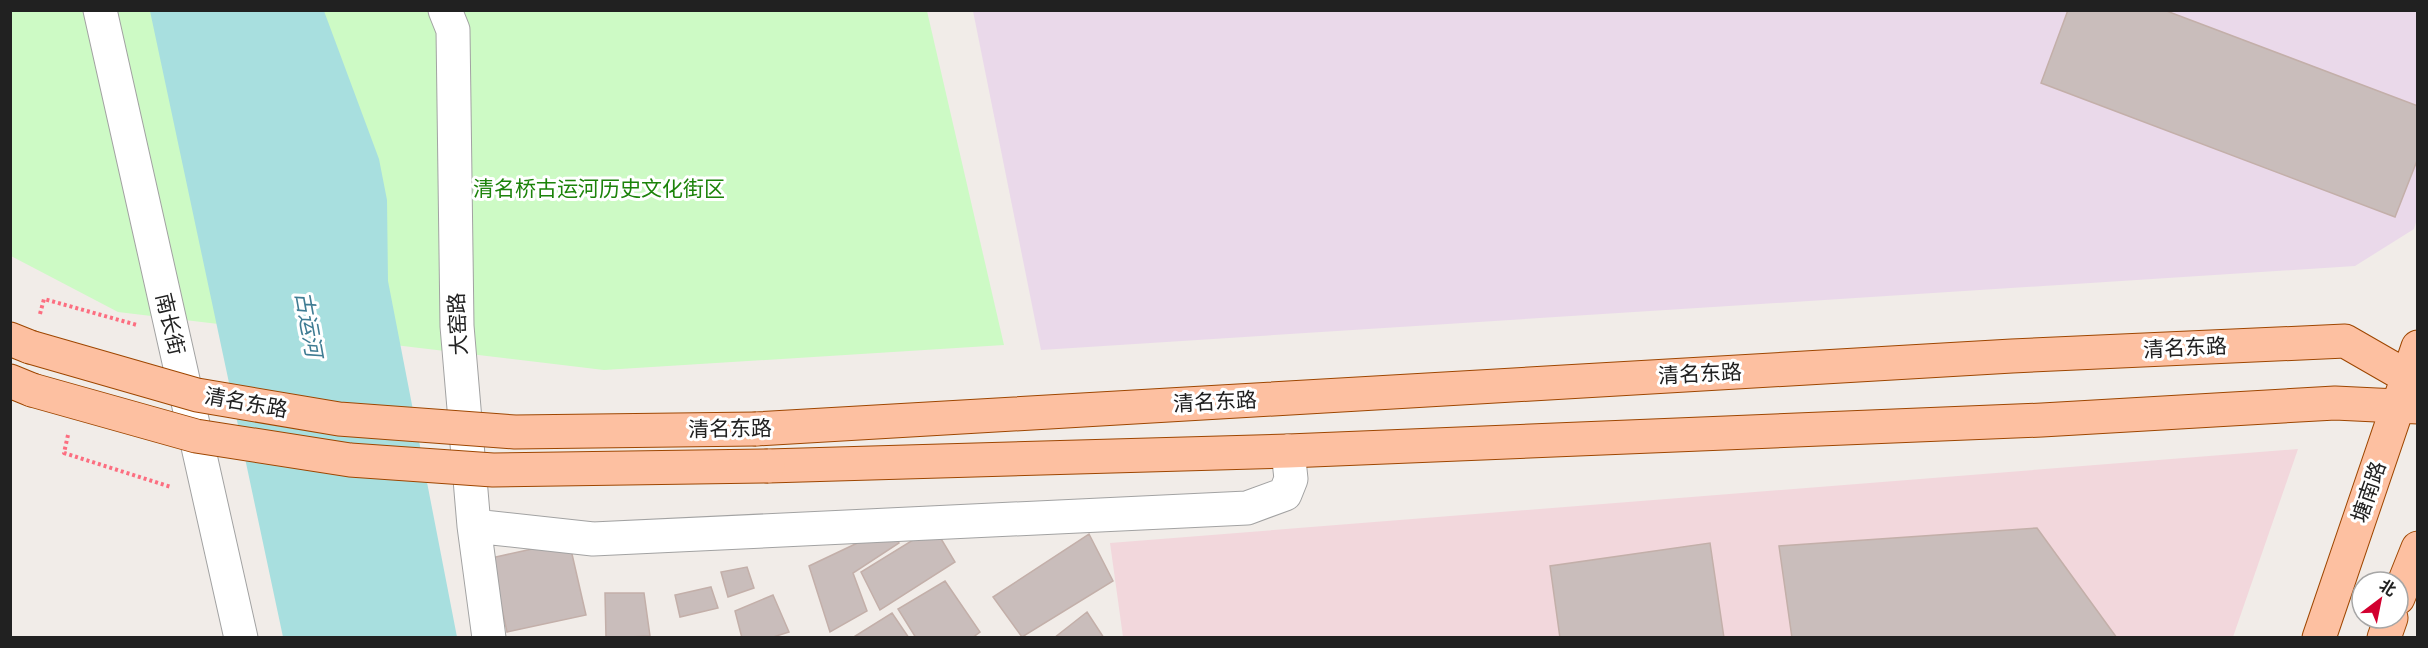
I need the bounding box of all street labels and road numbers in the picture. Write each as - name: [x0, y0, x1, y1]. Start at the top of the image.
- street label: 南长街: [151, 290, 190, 357]
- street label: 大窑路: [443, 292, 472, 356]
- street label: 清名东路: [2142, 333, 2228, 362]
- street label: 清名东路: [1657, 359, 1743, 388]
- street label: 清名东路: [203, 383, 290, 422]
- street label: 清名东路: [1172, 387, 1258, 416]
- street label: 清名东路: [688, 415, 772, 442]
- street label: 塘南路: [2346, 458, 2391, 526]

